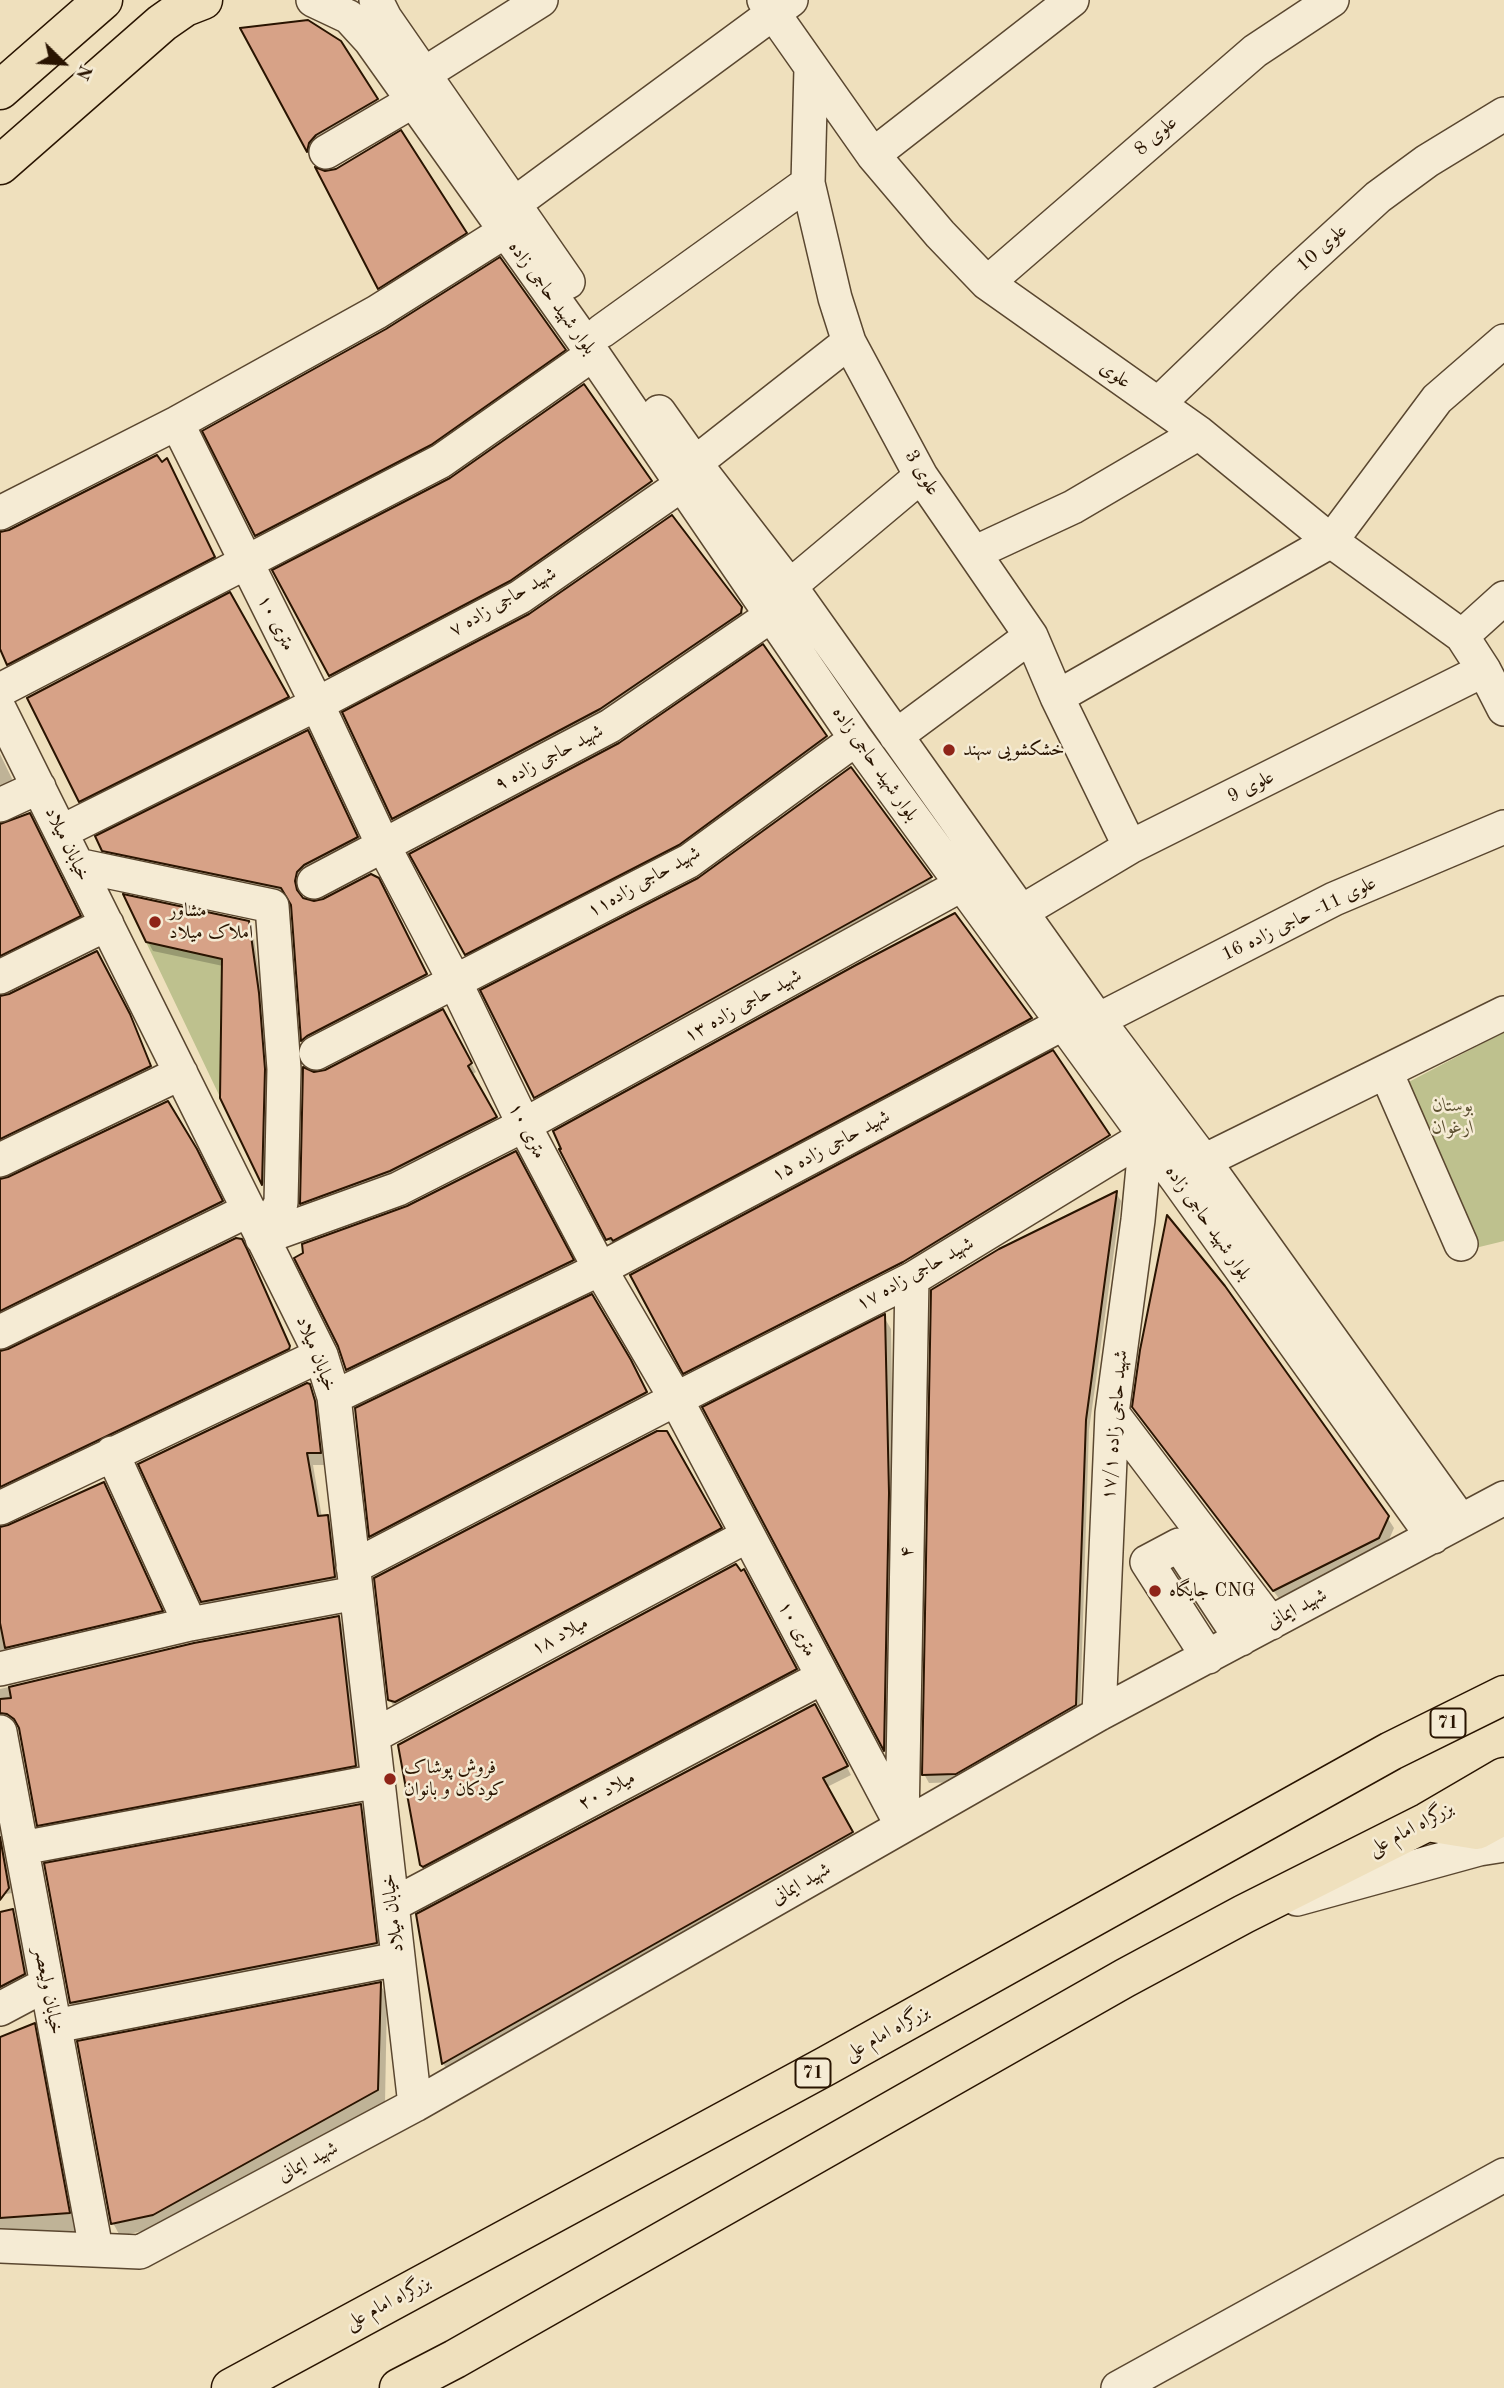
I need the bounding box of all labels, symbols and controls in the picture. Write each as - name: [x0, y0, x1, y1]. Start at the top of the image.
- north arrow: [28, 28, 98, 98]
- text: N: [71, 61, 94, 82]
- street label: علوی 8: [1130, 111, 1182, 161]
- street label: علوی 10: [1292, 219, 1352, 277]
- street label: بلوار شهید حاجی زاده: [503, 237, 601, 359]
- street label: علوی: [1095, 356, 1135, 394]
- street label: علوی 3: [900, 446, 944, 500]
- street label: شهید حاجی زاده ۷: [445, 562, 561, 642]
- street label: ۱۰ متری: [252, 591, 300, 655]
- street label: بلوار شهید حاجی زاده: [827, 702, 923, 826]
- street label: شهید حاجی زاده ۹: [491, 720, 607, 796]
- place label: خشکشویی سهند: [963, 739, 1064, 761]
- marker: خشکشویی سهند: [941, 742, 957, 758]
- street label: علوی 9: [1224, 766, 1278, 808]
- street label: خیابان میلاد: [39, 803, 95, 885]
- street label: شهید حاجی زاده۱۱: [584, 842, 704, 922]
- street label: علوی 11- حاجی زاده 16: [1218, 872, 1380, 966]
- place label: مشاور املاک میلاد: [169, 900, 253, 944]
- marker: مشاور املاک میلاد: [147, 914, 163, 930]
- street label: شهید حاجی زاده ۱۳: [680, 964, 806, 1048]
- park label: بوستان ارغوان: [1432, 1095, 1474, 1139]
- street label: ۱۰ متری: [503, 1099, 551, 1163]
- street label: شهید حاجی زاده ۱۵: [768, 1105, 894, 1187]
- street label: بلوار شهید حاجی زاده: [1160, 1161, 1256, 1285]
- street label: شهید حاجی زاده ۱۷: [852, 1232, 978, 1316]
- street label: خیابان میلاد: [291, 1313, 341, 1395]
- street label: شهید حاجی زاده ۱۷/۱: [1097, 1349, 1133, 1501]
- street label: ۴: [896, 1546, 918, 1558]
- place label: جایگاه CNG: [1169, 1580, 1255, 1602]
- marker: جایگاه CNG: [1147, 1583, 1163, 1599]
- street label: شهید ایمانی: [1263, 1584, 1331, 1634]
- street label: ۱۰ متری: [773, 1597, 821, 1661]
- street label: میلاد ۱۸: [528, 1612, 592, 1660]
- road number: 71: [1430, 1708, 1466, 1738]
- place label: فروش پوشاک کودکان و بانوان: [404, 1757, 505, 1801]
- street label: میلاد ۲۰: [575, 1767, 639, 1815]
- marker: فروش پوشاک کودکان و بانوان: [382, 1771, 398, 1787]
- street label: بزرگراه امام علی: [1364, 1797, 1458, 1861]
- street label: شهید ایمانی: [767, 1858, 835, 1910]
- street label: خیابان میلاد: [377, 1872, 409, 1954]
- street label: خیابان ولیعصر: [28, 1945, 68, 2037]
- street label: بزرگراه امام علی: [841, 2000, 933, 2066]
- road number: 71: [796, 2059, 830, 2088]
- street label: شهید ایمانی: [274, 2137, 342, 2187]
- street label: بزرگراه امام علی: [341, 2271, 435, 2335]

